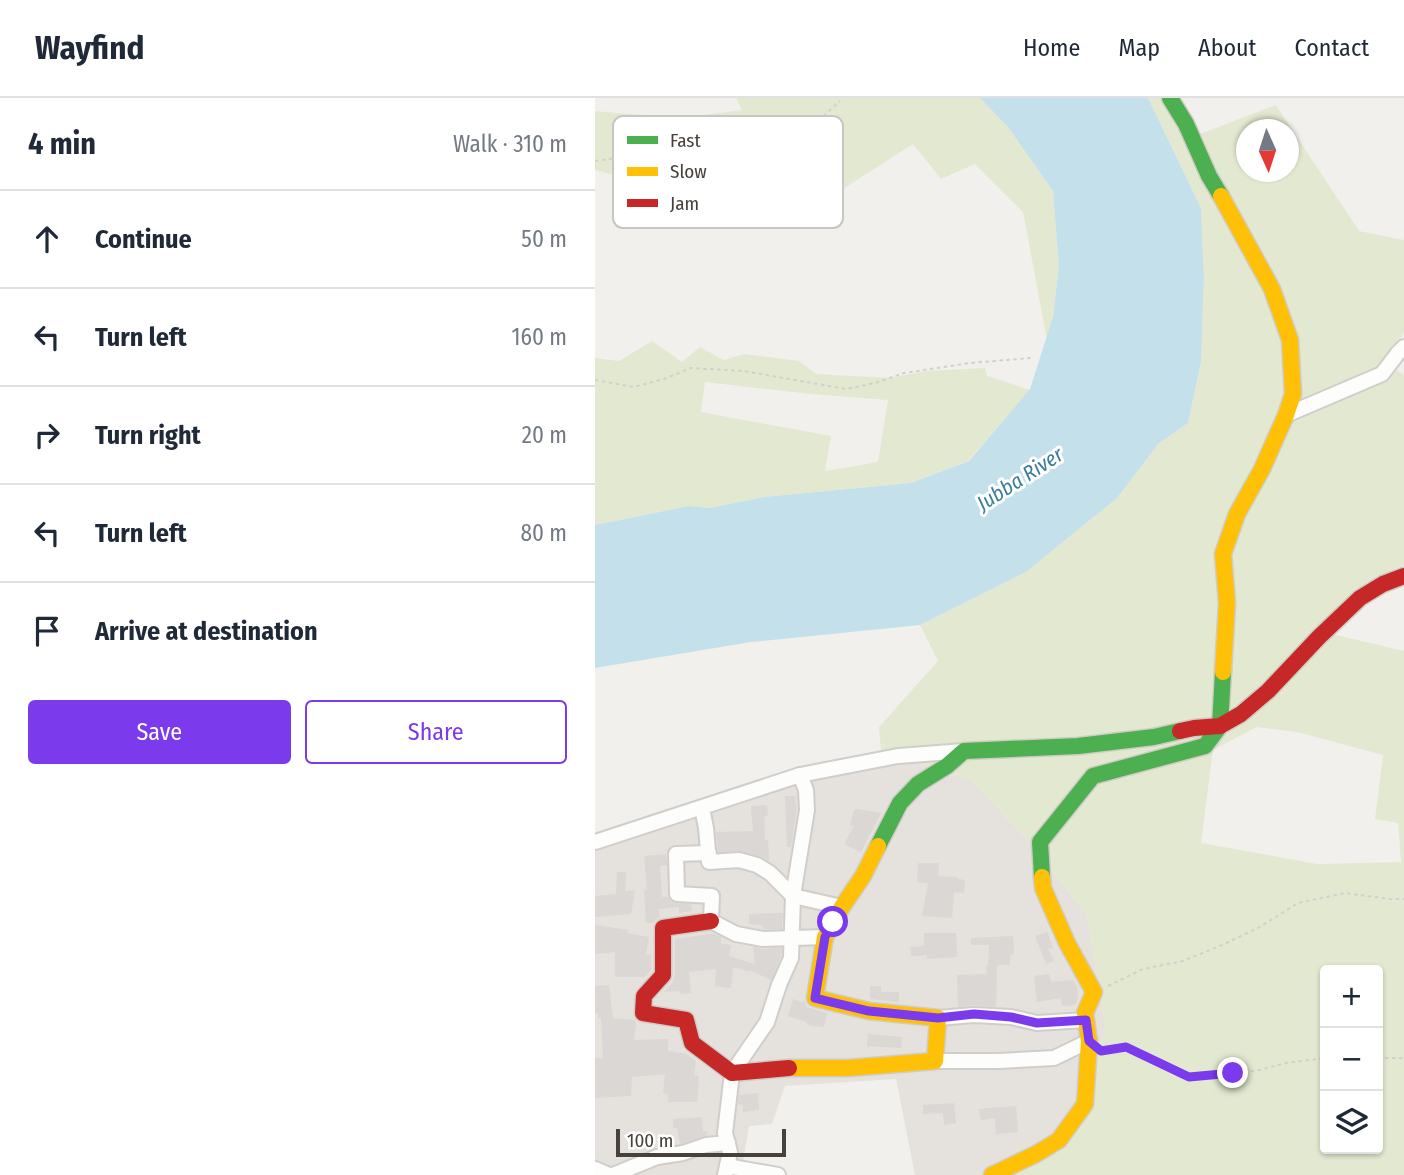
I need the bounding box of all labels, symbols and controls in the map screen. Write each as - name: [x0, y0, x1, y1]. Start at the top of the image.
- text: Wayfind: [35, 28, 144, 68]
- text: Home: [1023, 34, 1080, 62]
- text: Map: [1118, 34, 1160, 62]
- text: About: [1198, 34, 1256, 62]
- text: Contact: [1294, 34, 1369, 62]
- legend: [613, 116, 843, 228]
- north arrow: [1236, 119, 1299, 182]
- text: 4 min: [28, 126, 96, 162]
- text: Fast: [670, 129, 701, 152]
- text: Walk · 310 m: [453, 130, 567, 158]
- text: Slow: [670, 160, 707, 183]
- text: Jam: [670, 192, 699, 215]
- icon: ahead: [28, 220, 66, 258]
- text: Continue: [95, 224, 192, 255]
- text: 50 m: [521, 225, 567, 253]
- icon: left: [28, 318, 66, 356]
- text: Turn left: [95, 322, 187, 353]
- text: 160 m: [512, 323, 567, 351]
- icon: right: [28, 416, 66, 454]
- text: Turn right: [95, 420, 201, 451]
- text: 20 m: [522, 421, 567, 449]
- water label: Jubba River: [971, 441, 1069, 517]
- icon: left: [28, 514, 66, 552]
- text: Turn left: [95, 518, 187, 549]
- text: 80 m: [520, 519, 567, 547]
- icon: arrive: [28, 612, 66, 650]
- text: Arrive at destination: [95, 616, 318, 647]
- button: Save: [28, 700, 291, 764]
- button: Share: [305, 700, 567, 764]
- route start: [817, 906, 848, 937]
- map controls: [1320, 965, 1383, 1154]
- button: +: [1320, 965, 1383, 1028]
- button: −: [1320, 1028, 1383, 1091]
- route end: [1217, 1057, 1248, 1088]
- button: layers: [1320, 1091, 1383, 1154]
- scale bar: [616, 1126, 786, 1158]
- text: 100 m: [627, 1129, 673, 1152]

